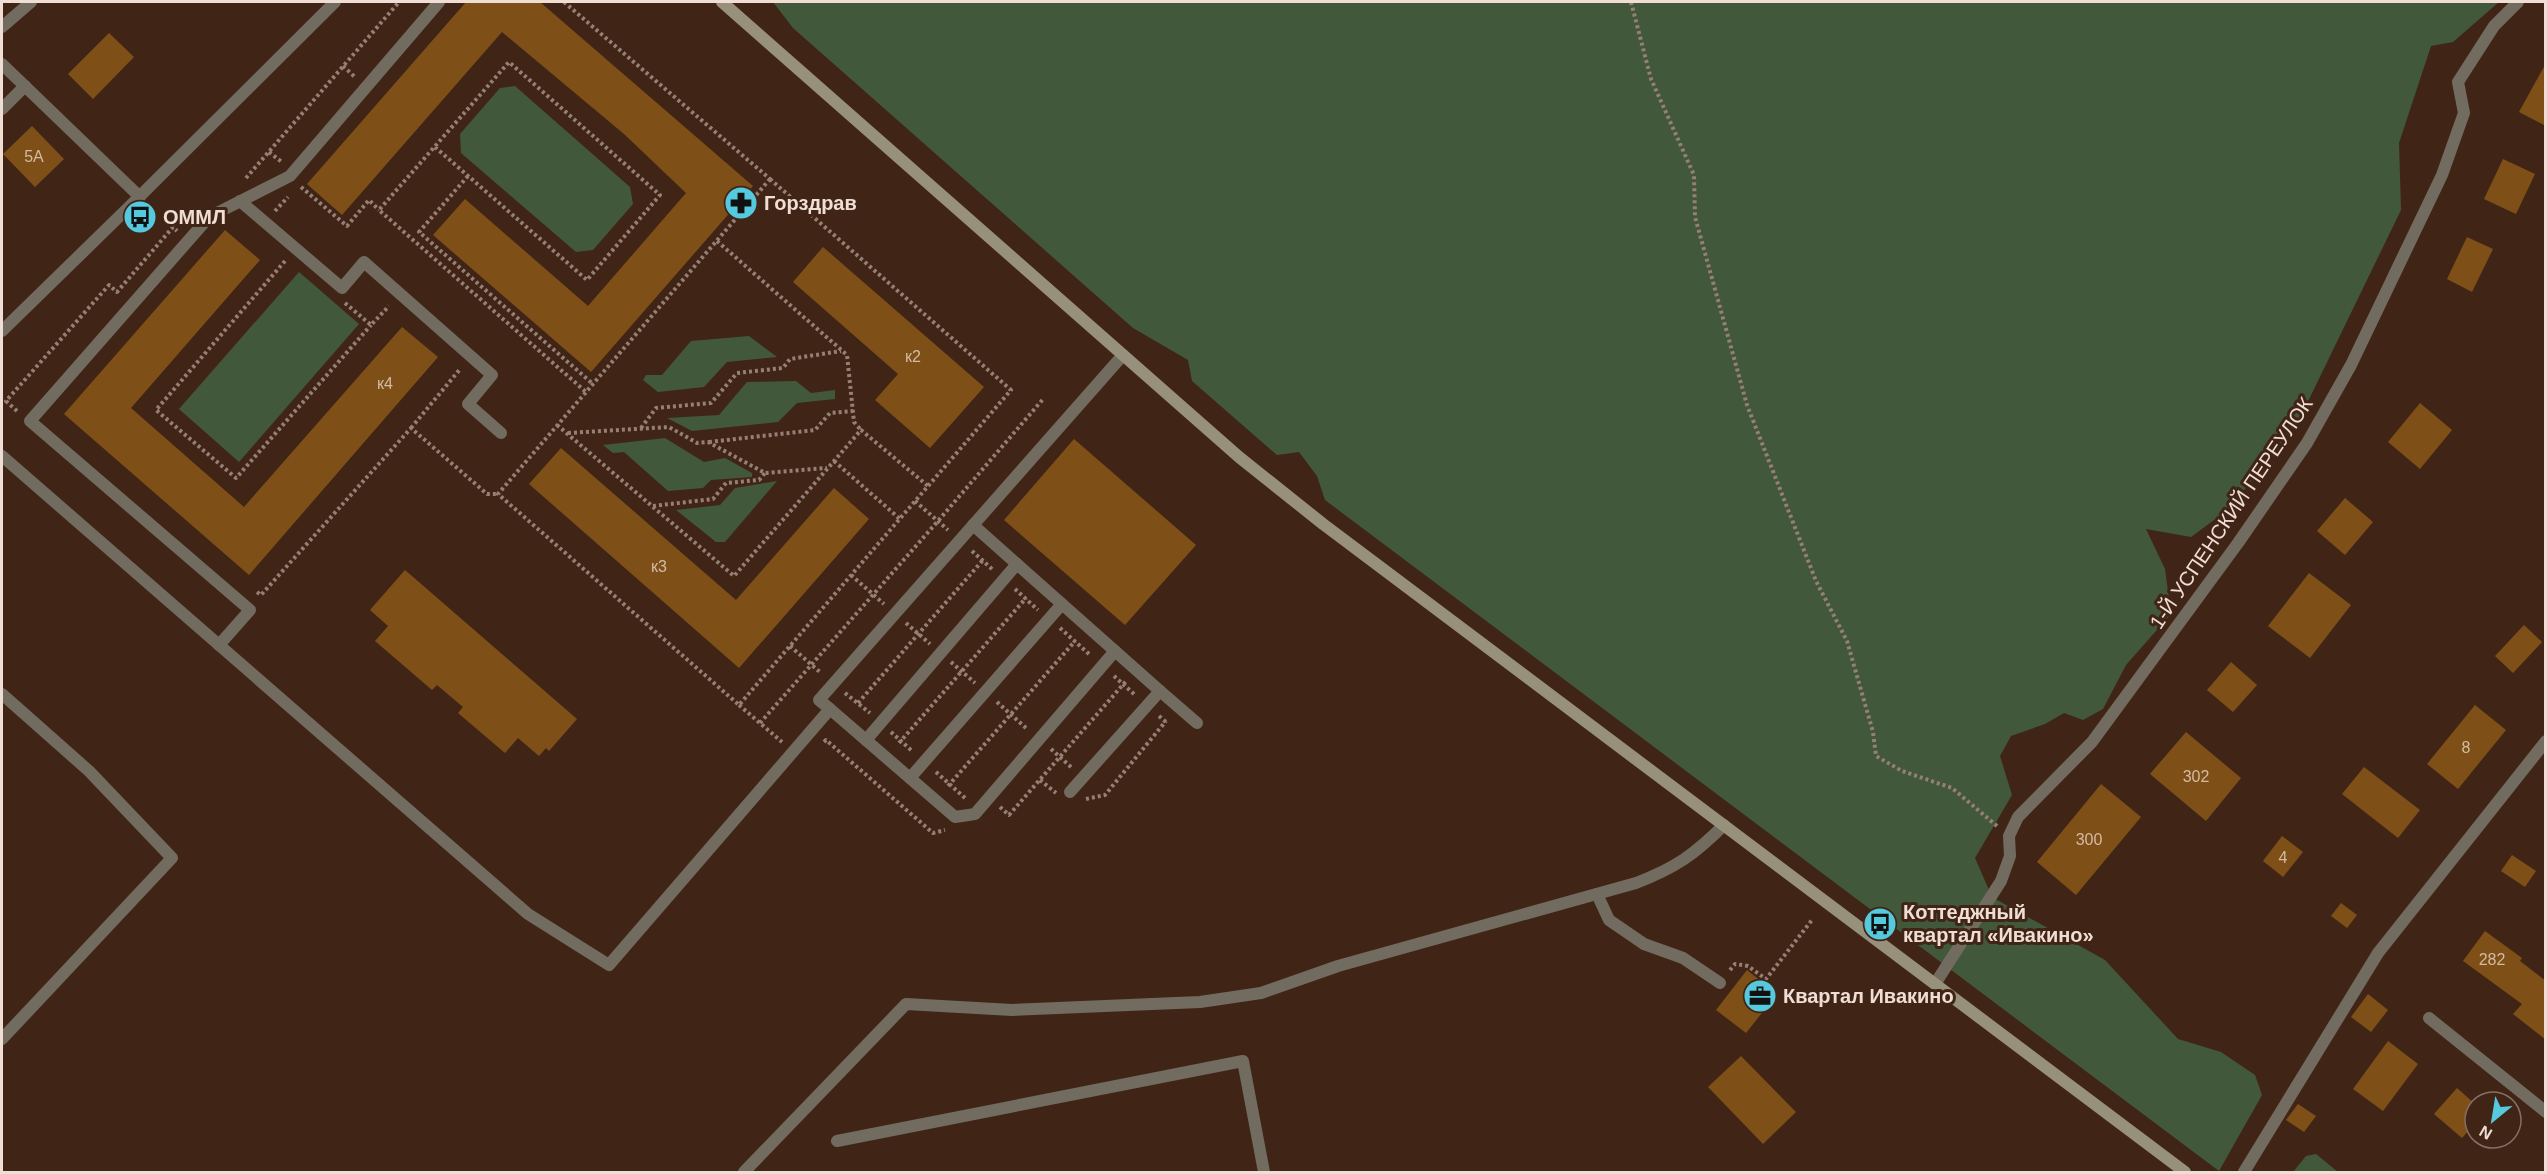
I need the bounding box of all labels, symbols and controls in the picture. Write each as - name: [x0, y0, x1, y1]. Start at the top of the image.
- house number: 5А: [24, 148, 44, 165]
- pharmacy icon: Горздрав: [723, 185, 759, 221]
- place label: Горздрав: [764, 192, 857, 214]
- bus stop icon: ОММЛ: [122, 199, 158, 235]
- place label: ОММЛ: [163, 206, 226, 228]
- house number: к2: [905, 348, 921, 365]
- house number: к4: [377, 375, 393, 392]
- street label: 1-Й УСПЕНСКИЙ ПЕРЕУЛОК: [2144, 392, 2317, 633]
- house number: к3: [651, 558, 667, 575]
- house number: 8: [2462, 739, 2471, 756]
- house number: 302: [2183, 768, 2209, 785]
- house number: 300: [2076, 831, 2102, 848]
- house number: 4: [2279, 849, 2288, 866]
- place label: Коттеджный квартал «Ивакино»: [1903, 901, 2094, 946]
- bus stop icon: Коттеджный квартал «Ивакино»: [1862, 906, 1898, 942]
- house number: 282: [2479, 951, 2505, 968]
- office icon: Квартал Ивакино: [1742, 978, 1778, 1014]
- place label: Квартал Ивакино: [1783, 985, 1954, 1007]
- north arrow: [2463, 1090, 2523, 1150]
- text: N: [2476, 1122, 2495, 1143]

